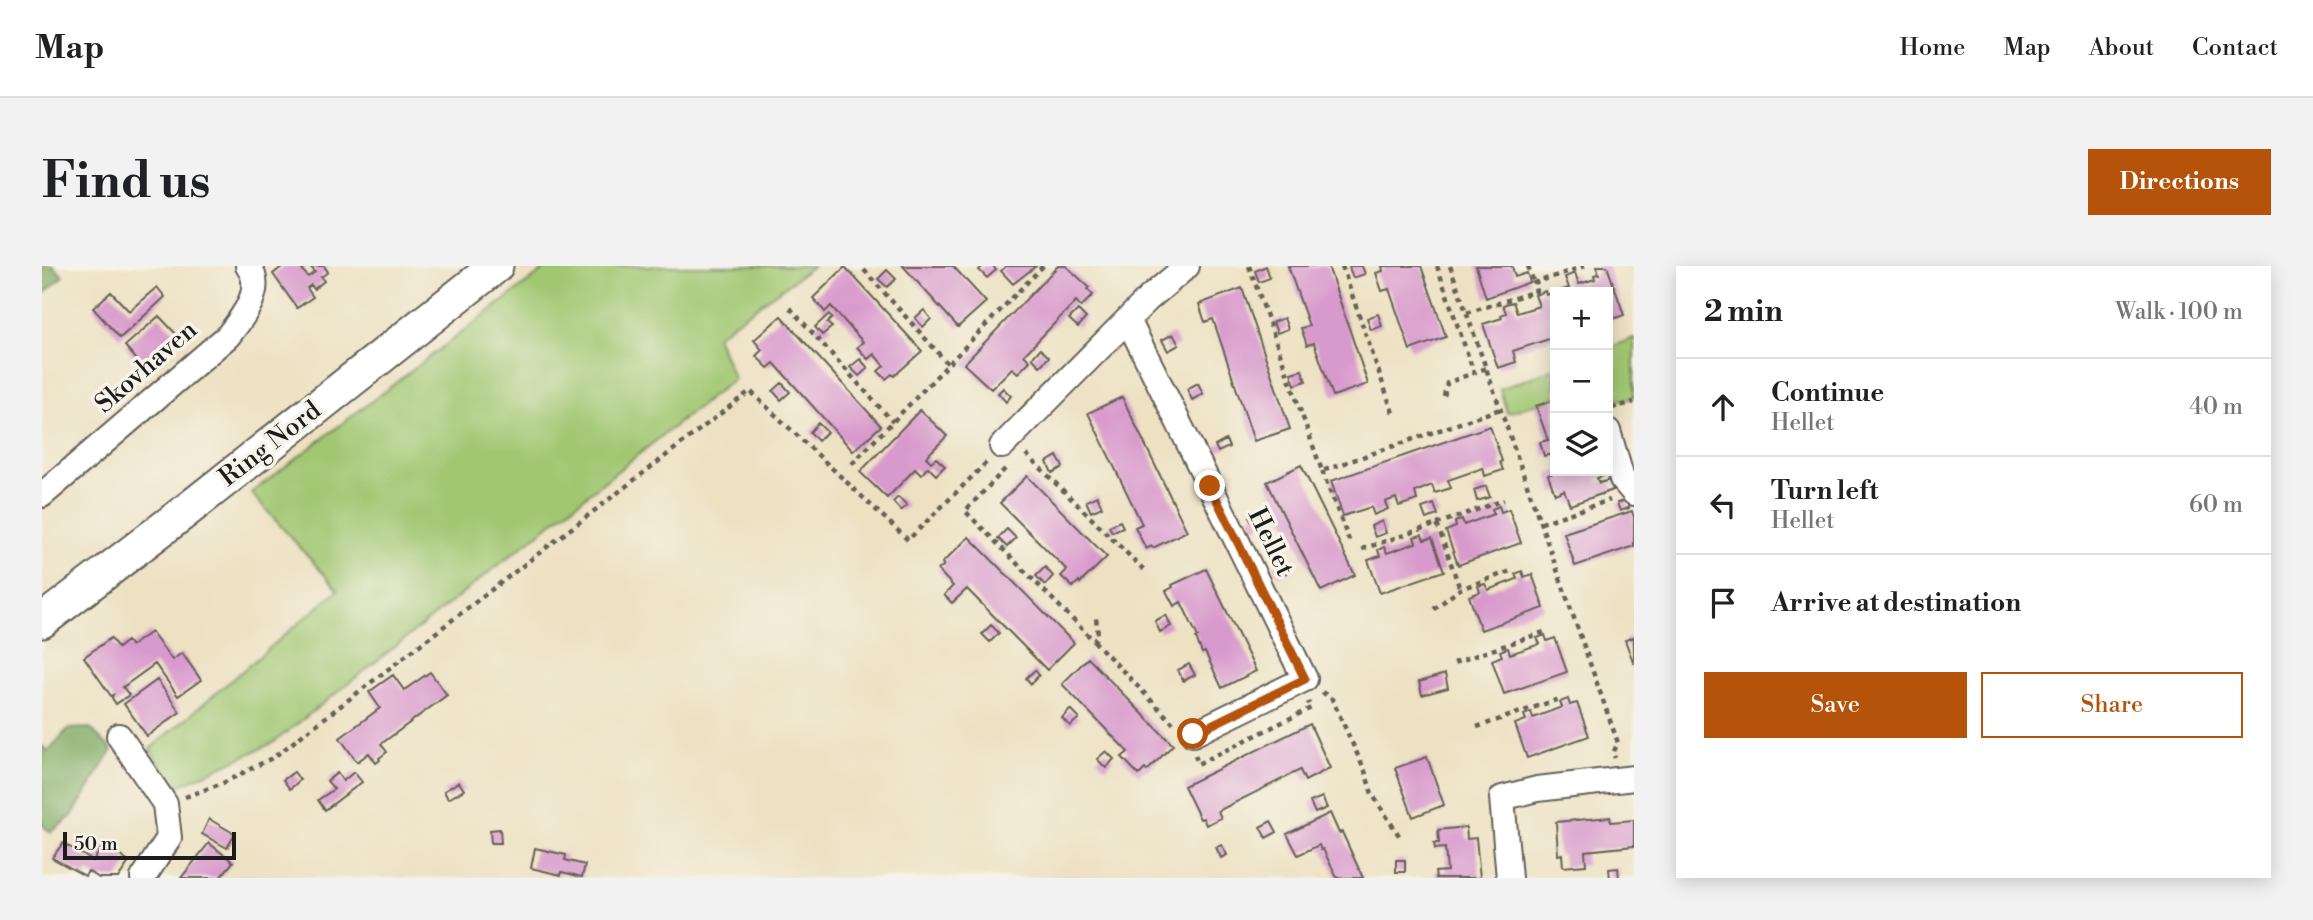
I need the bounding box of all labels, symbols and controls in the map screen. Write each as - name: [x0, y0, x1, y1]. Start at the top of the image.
- text: Map: [35, 28, 104, 69]
- text: Home: [1900, 33, 1965, 63]
- text: Map: [2003, 33, 2051, 63]
- text: About: [2089, 33, 2154, 63]
- text: Contact: [2192, 33, 2278, 63]
- button: Directions: [2088, 149, 2271, 215]
- text: Find us: [42, 152, 211, 213]
- map controls: [1550, 287, 1613, 476]
- button: +: [1550, 287, 1613, 350]
- text: 2 min: [1704, 293, 1783, 331]
- text: Walk · 100 m: [2115, 298, 2243, 326]
- street label: Skovhaven: [88, 314, 204, 420]
- button: −: [1550, 350, 1613, 413]
- text: Continue: [1771, 377, 1884, 409]
- icon: ahead: [1704, 388, 1742, 426]
- text: 40 m: [2189, 393, 2243, 421]
- street label: Ring Nord: [213, 394, 327, 494]
- text: Hellet: [1771, 409, 1834, 437]
- button: layers: [1550, 413, 1613, 476]
- route end: [1194, 470, 1225, 501]
- text: Turn left: [1771, 475, 1879, 507]
- icon: left: [1704, 486, 1742, 524]
- text: 60 m: [2189, 491, 2243, 519]
- street label: Hellet: [1241, 503, 1301, 581]
- text: Hellet: [1771, 507, 1834, 535]
- icon: arrive: [1704, 584, 1742, 622]
- text: Arrive at destination: [1771, 587, 2021, 619]
- button: Save: [1704, 672, 1967, 738]
- button: Share: [1981, 672, 2243, 738]
- route start: [1177, 718, 1208, 749]
- scale bar: [63, 829, 236, 861]
- text: 50 m: [74, 832, 118, 856]

